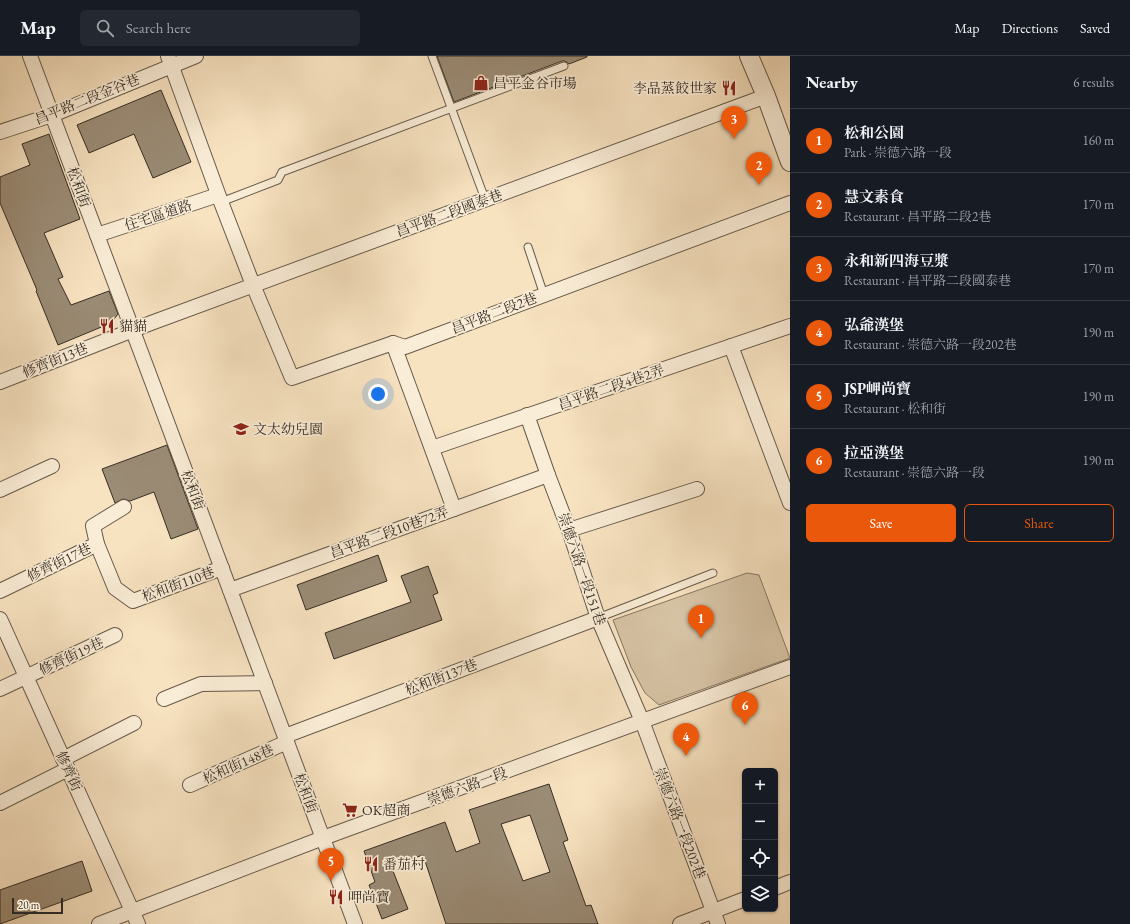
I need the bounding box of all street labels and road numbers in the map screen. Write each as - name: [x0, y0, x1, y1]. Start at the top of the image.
- street label: 昌平路二段金谷巷: [32, 70, 142, 128]
- street label: 松和街: [63, 164, 95, 210]
- street label: 昌平路二段國泰巷: [393, 185, 505, 241]
- street label: 住宅區道路: [122, 196, 194, 234]
- street label: 昌平路二段2巷: [448, 288, 540, 338]
- street label: 修齊街13巷: [19, 339, 91, 381]
- street label: 昌平路二段4巷2弄: [555, 360, 667, 414]
- street label: 松和街: [177, 467, 209, 513]
- street label: 昌平路二段10巷72弄: [327, 502, 451, 562]
- street label: 崇德六路一段151巷: [554, 510, 610, 628]
- street label: 修齊街17巷: [24, 539, 94, 585]
- street label: 松和街110巷: [139, 563, 217, 605]
- street label: 修齊街19巷: [36, 633, 106, 679]
- street label: 松和街137巷: [402, 655, 480, 699]
- street label: 松和街148巷: [200, 740, 276, 788]
- street label: 修齊街: [52, 748, 86, 794]
- street label: 崇德六路一段: [424, 763, 510, 809]
- street label: 崇德六路一段202巷: [650, 765, 710, 881]
- street label: 松和街: [290, 770, 322, 816]

